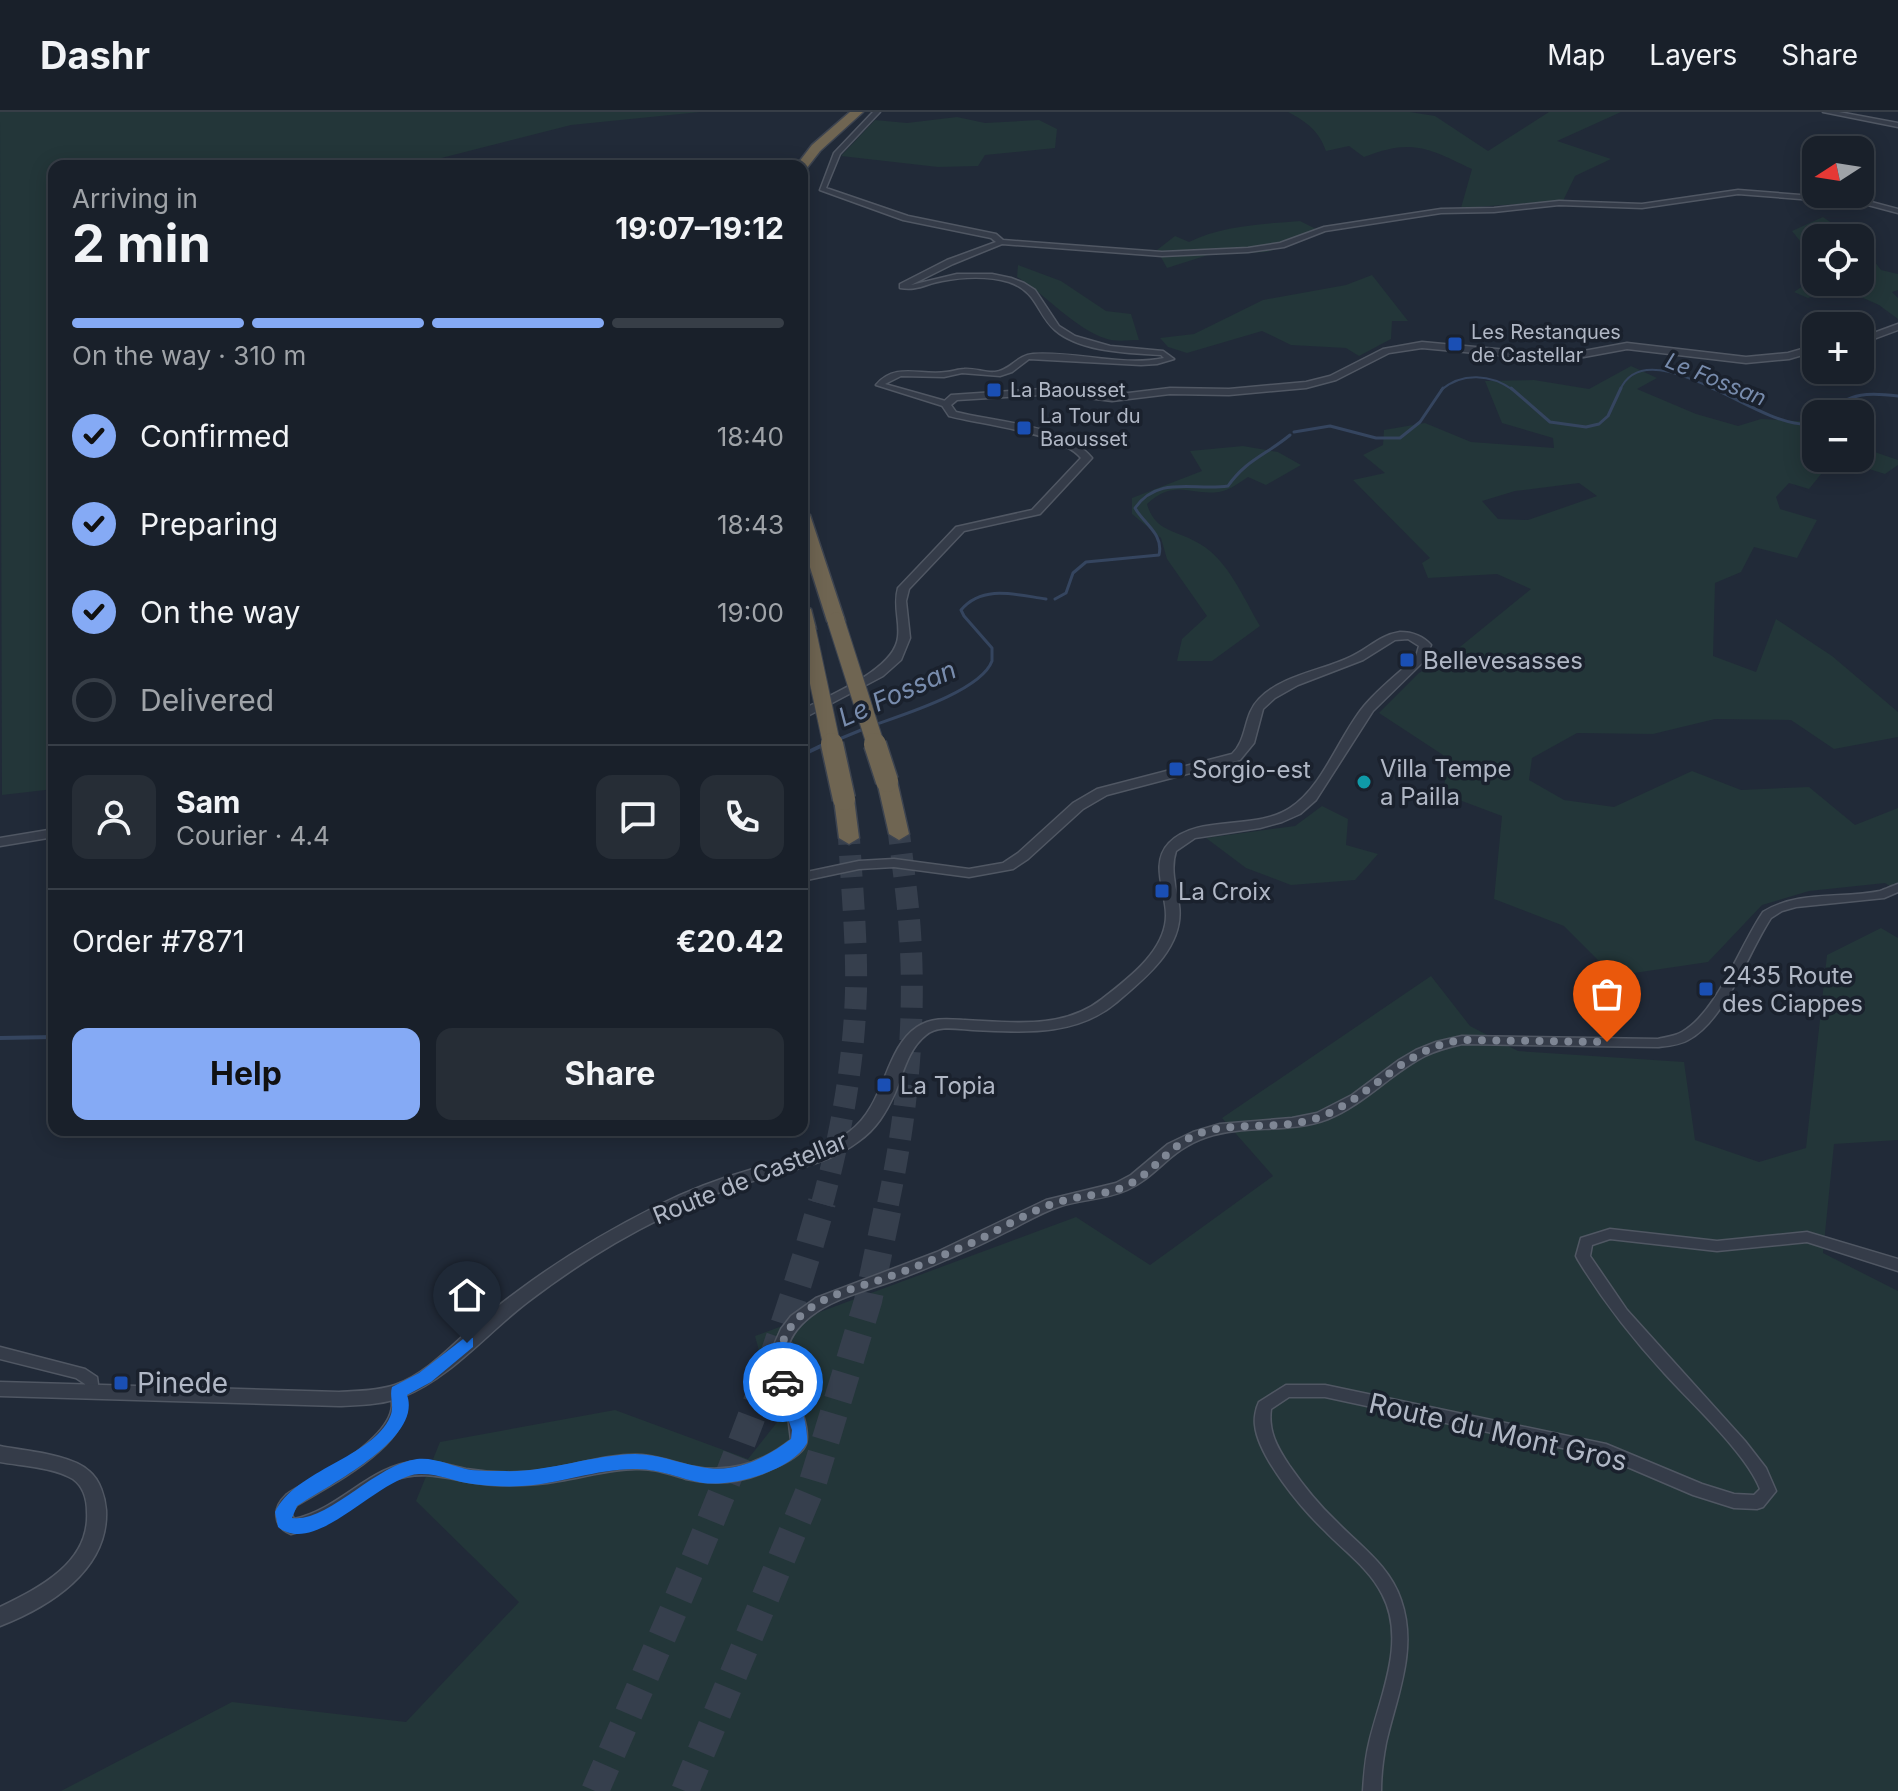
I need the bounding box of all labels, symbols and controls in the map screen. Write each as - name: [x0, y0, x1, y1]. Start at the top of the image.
- text: Dashr: [40, 32, 150, 78]
- text: Map: [1547, 38, 1605, 72]
- text: Layers: [1649, 38, 1737, 72]
- text: Share: [1781, 38, 1858, 72]
- north arrow: [1802, 136, 1874, 208]
- map controls: [1802, 136, 1874, 472]
- text: Arriving in: [72, 183, 198, 214]
- text: 19:07–19:12: [615, 210, 784, 246]
- text: 2 min: [72, 212, 211, 275]
- button: locate: [1802, 224, 1874, 296]
- button: +: [1802, 312, 1874, 384]
- place label: Les Restanques de Castellar: [1471, 320, 1621, 367]
- marker: Les Restanques de Castellar: [1446, 335, 1464, 353]
- text: On the way · 310 m: [72, 340, 306, 371]
- water label: Le Fossan: [1662, 347, 1770, 411]
- place label: La Baousset: [1010, 378, 1126, 402]
- marker: La Baousset: [985, 381, 1003, 399]
- button: −: [1802, 400, 1874, 472]
- place label: La Tour du Baousset: [1040, 404, 1141, 451]
- icon: check: [72, 414, 116, 458]
- text: Confirmed: [140, 418, 290, 454]
- marker: La Tour du Baousset: [1015, 419, 1033, 437]
- text: 18:40: [717, 421, 784, 452]
- icon: check: [72, 502, 116, 546]
- text: Preparing: [140, 506, 278, 542]
- text: 18:43: [717, 509, 784, 540]
- icon: check: [72, 590, 116, 634]
- text: On the way: [140, 594, 300, 630]
- text: 19:00: [717, 597, 784, 628]
- place label: Bellevesasses: [1423, 646, 1583, 675]
- marker: Bellevesasses: [1398, 651, 1416, 669]
- water label: Le Fossan: [833, 653, 961, 733]
- text: Delivered: [140, 682, 274, 718]
- place label: Villa Tempe a Pailla: [1380, 754, 1512, 811]
- place label: Sorgio-est: [1192, 755, 1311, 784]
- marker: Sorgio-est: [1167, 760, 1185, 778]
- marker: Villa Tempe a Pailla: [1355, 773, 1373, 791]
- button: person: [72, 775, 156, 859]
- button: chat: [596, 775, 680, 859]
- button: phone: [700, 775, 784, 859]
- text: Sam: [176, 784, 240, 820]
- text: Courier · 4.4: [176, 820, 330, 851]
- place label: La Croix: [1178, 877, 1271, 906]
- marker: La Croix: [1153, 882, 1171, 900]
- text: Order #7871: [72, 923, 245, 959]
- text: €20.42: [676, 923, 784, 959]
- pin: [1573, 960, 1641, 1042]
- place label: 2435 Route des Ciappes: [1722, 961, 1863, 1018]
- icon: bag: [1585, 972, 1629, 1016]
- marker: 2435 Route des Ciappes: [1697, 980, 1715, 998]
- button: Help: [72, 1028, 420, 1120]
- button: Share: [436, 1028, 784, 1120]
- place label: La Topia: [900, 1071, 996, 1100]
- marker: La Topia: [875, 1076, 893, 1094]
- street label: Route de Castellar: [649, 1126, 851, 1230]
- pin: [433, 1261, 501, 1343]
- icon: home: [445, 1273, 489, 1317]
- courier: [743, 1342, 823, 1422]
- icon: car: [761, 1360, 805, 1404]
- place label: Pinede: [137, 1366, 228, 1400]
- marker: Pinede: [112, 1374, 130, 1392]
- street label: Route du Mont Gros: [1366, 1386, 1630, 1478]

